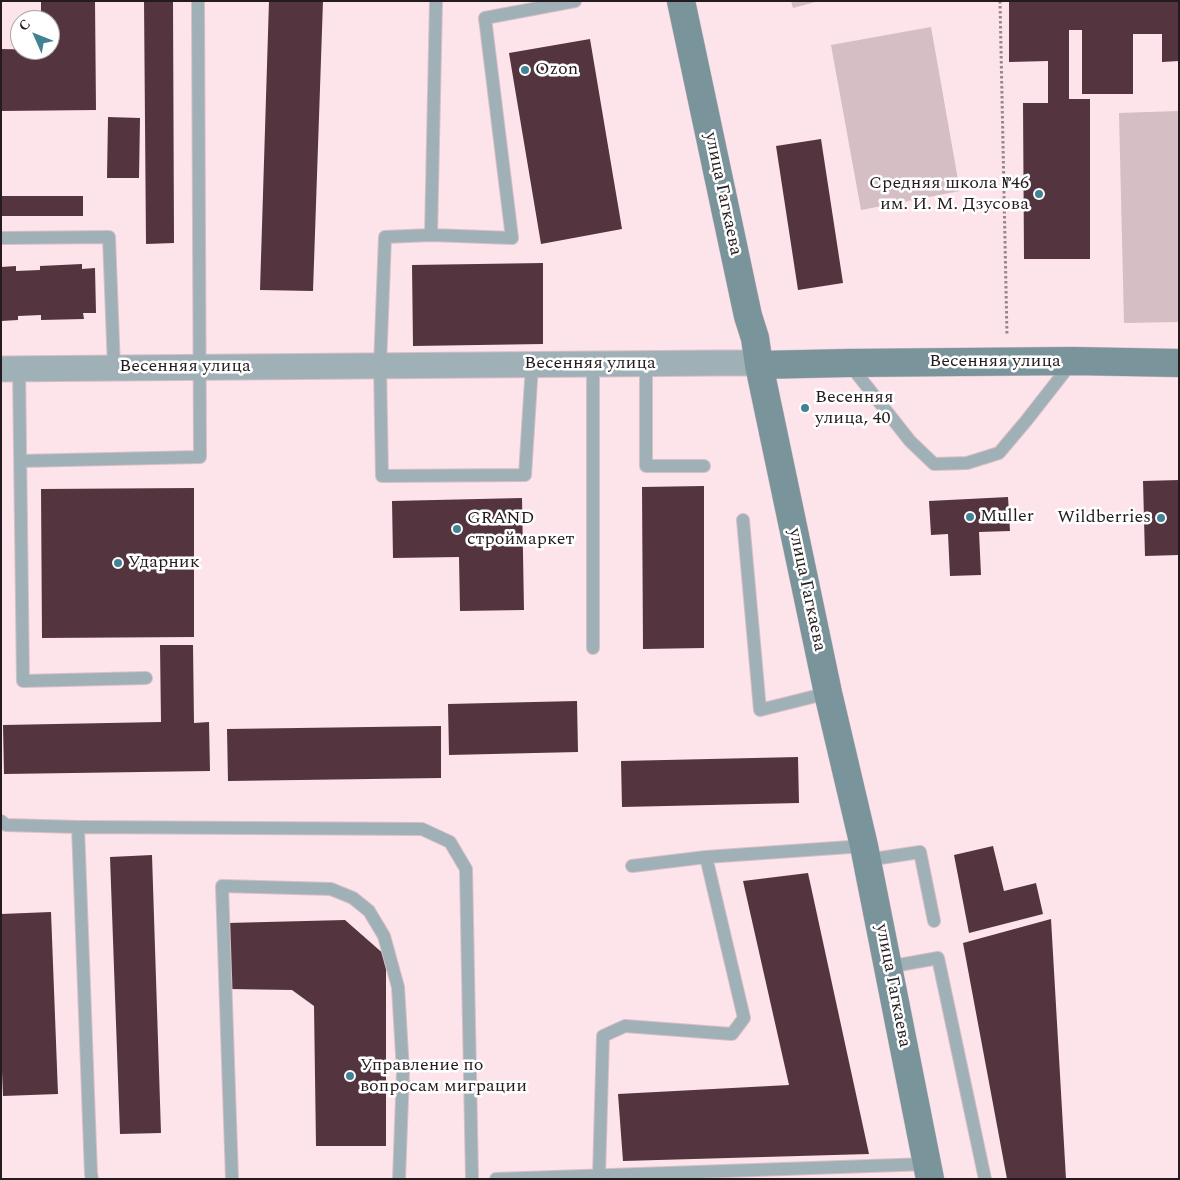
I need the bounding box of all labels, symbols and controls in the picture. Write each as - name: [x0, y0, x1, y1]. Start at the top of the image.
- north arrow: [10, 10, 60, 60]
- text: С: [14, 14, 36, 36]
- place label: Ozon: [535, 59, 578, 81]
- marker: Ozon: [519, 64, 531, 76]
- street label: улица Гагкаева: [698, 130, 746, 258]
- place label: Средняя школа №46 им. И. М. Дзусова: [869, 173, 1029, 215]
- marker: Средняя школа №46 им. И. М. Дзусова: [1033, 188, 1045, 200]
- street label: Весенняя улица: [929, 351, 1061, 373]
- street label: Весенняя улица: [524, 353, 656, 375]
- street label: Весенняя улица: [119, 356, 251, 378]
- place label: Весенняя улица, 40: [815, 387, 894, 429]
- marker: Весенняя улица, 40: [799, 402, 811, 414]
- place label: Muller: [980, 506, 1034, 528]
- place label: Wildberries: [1057, 507, 1151, 529]
- place label: GRAND строймаркет: [467, 508, 574, 550]
- marker: Muller: [964, 511, 976, 523]
- marker: Wildberries: [1155, 512, 1167, 524]
- marker: GRAND строймаркет: [451, 523, 463, 535]
- street label: улица Гагкаева: [782, 526, 830, 654]
- place label: Ударник: [128, 552, 200, 574]
- marker: Ударник: [112, 557, 124, 569]
- street label: улица Гагкаева: [869, 922, 915, 1050]
- place label: Управление по вопросам миграции: [360, 1055, 527, 1098]
- marker: Управление по вопросам миграции: [344, 1070, 356, 1082]

